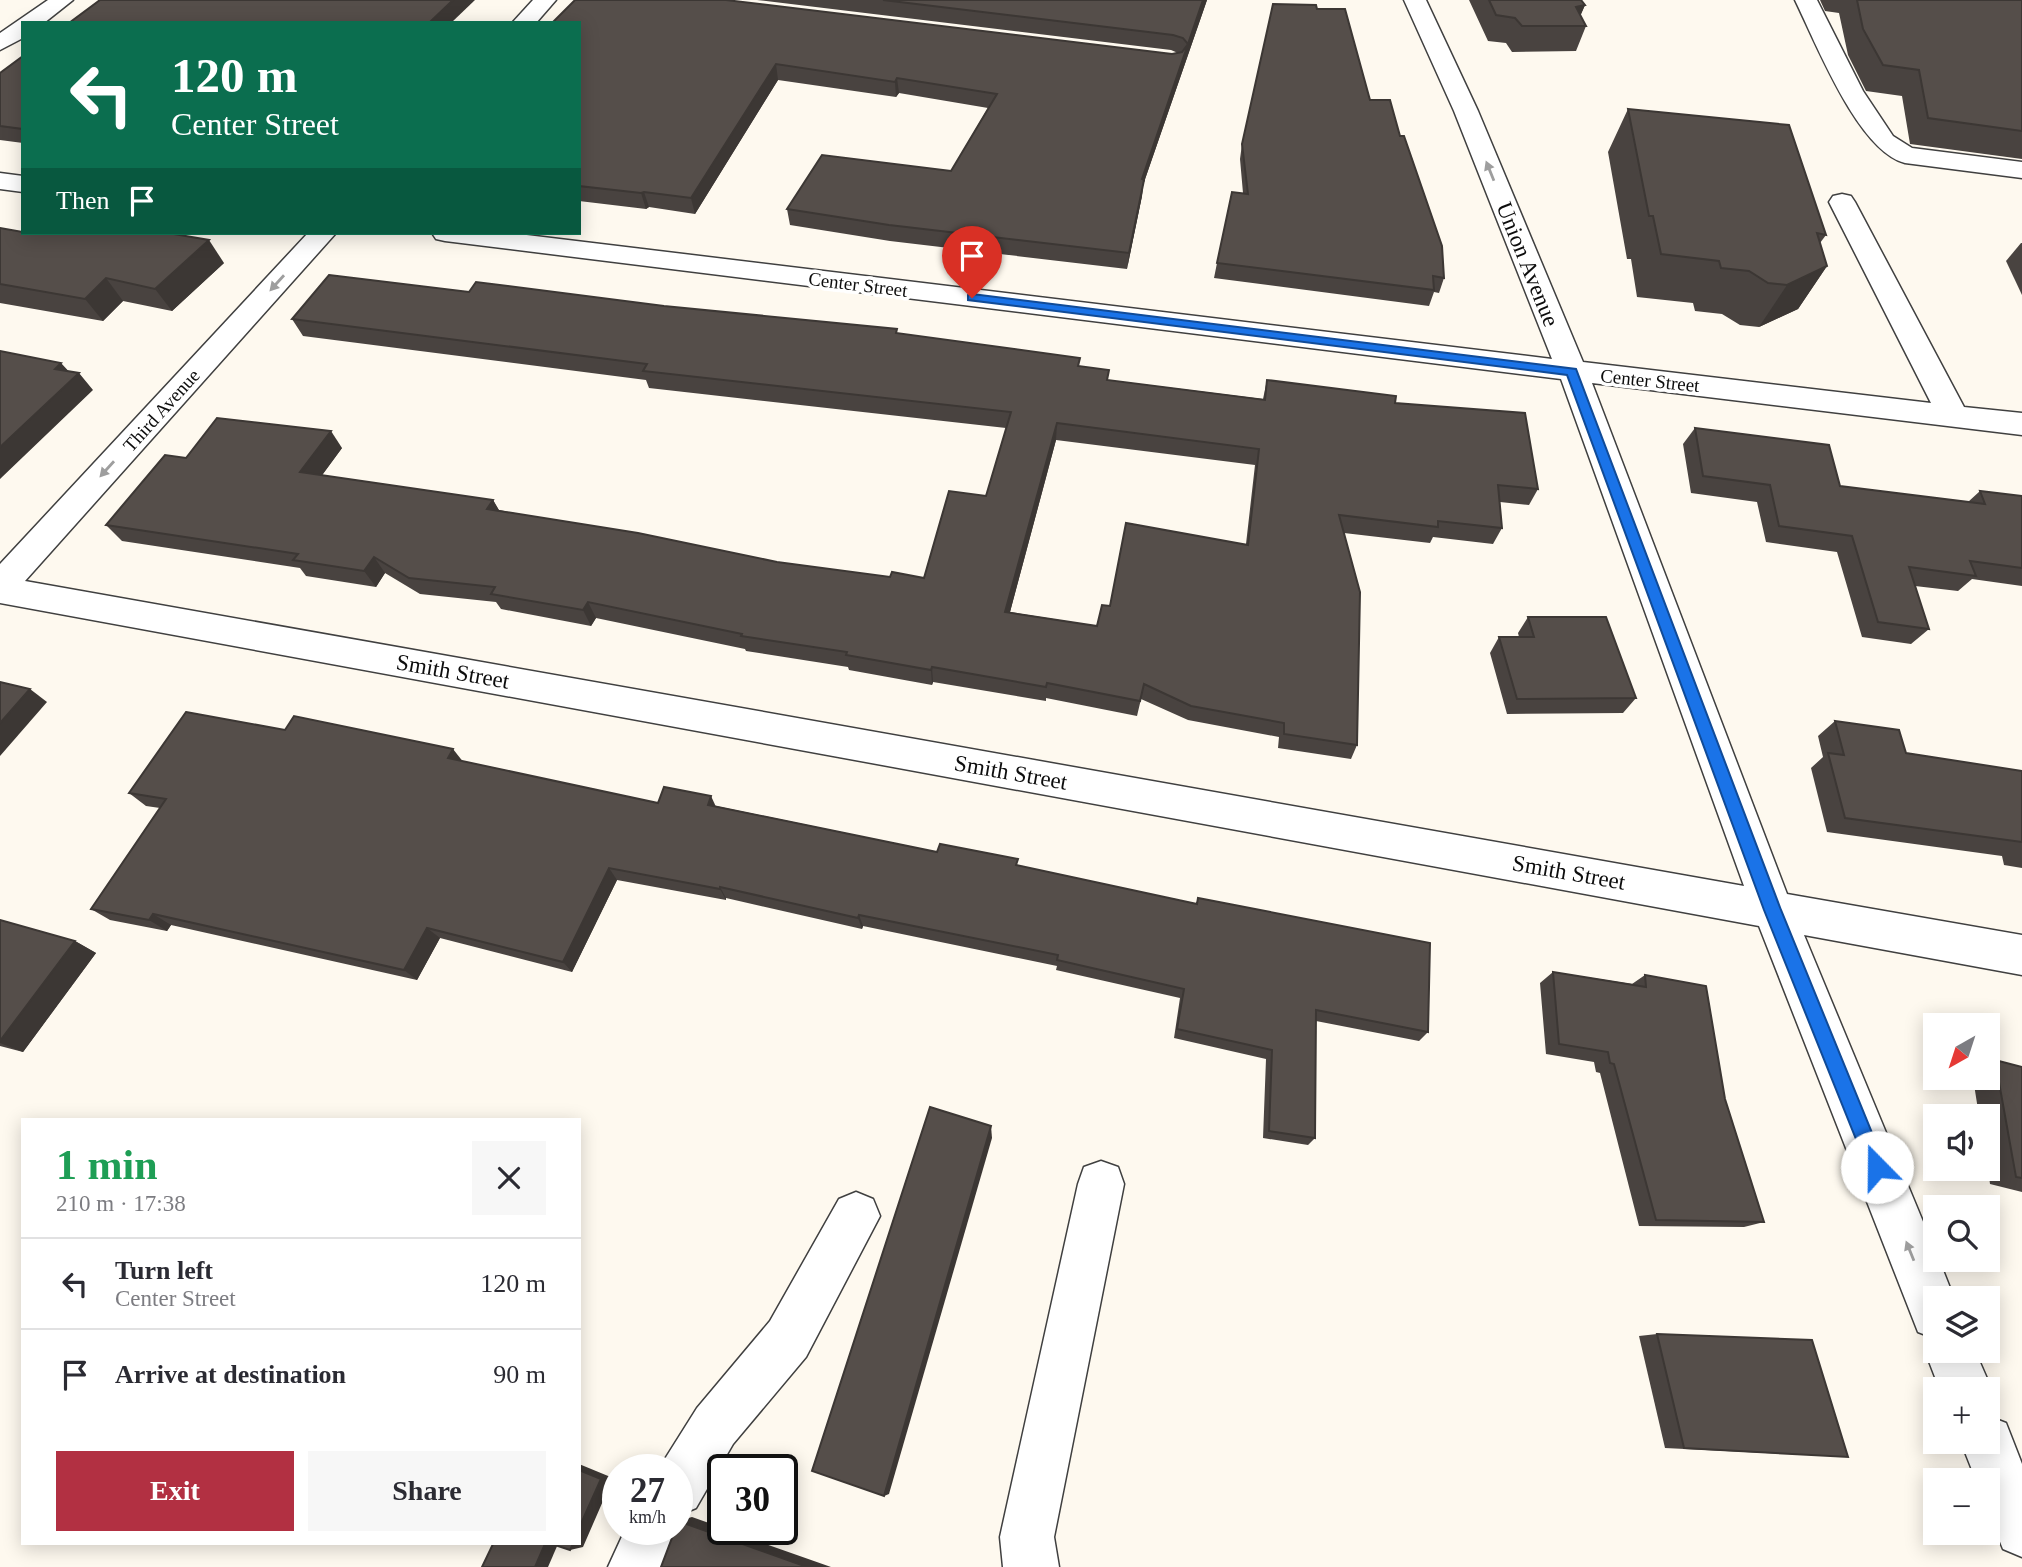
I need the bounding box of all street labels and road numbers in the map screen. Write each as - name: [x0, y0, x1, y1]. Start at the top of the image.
- street label: Union Avenue: [1491, 198, 1564, 330]
- street label: Center Street: [807, 268, 909, 301]
- street label: Third Avenue: [119, 365, 204, 456]
- street label: Center Street: [1599, 365, 1701, 396]
- street label: Smith Street: [394, 649, 512, 694]
- street label: Smith Street: [952, 750, 1070, 795]
- street label: Smith Street: [1510, 850, 1628, 895]

